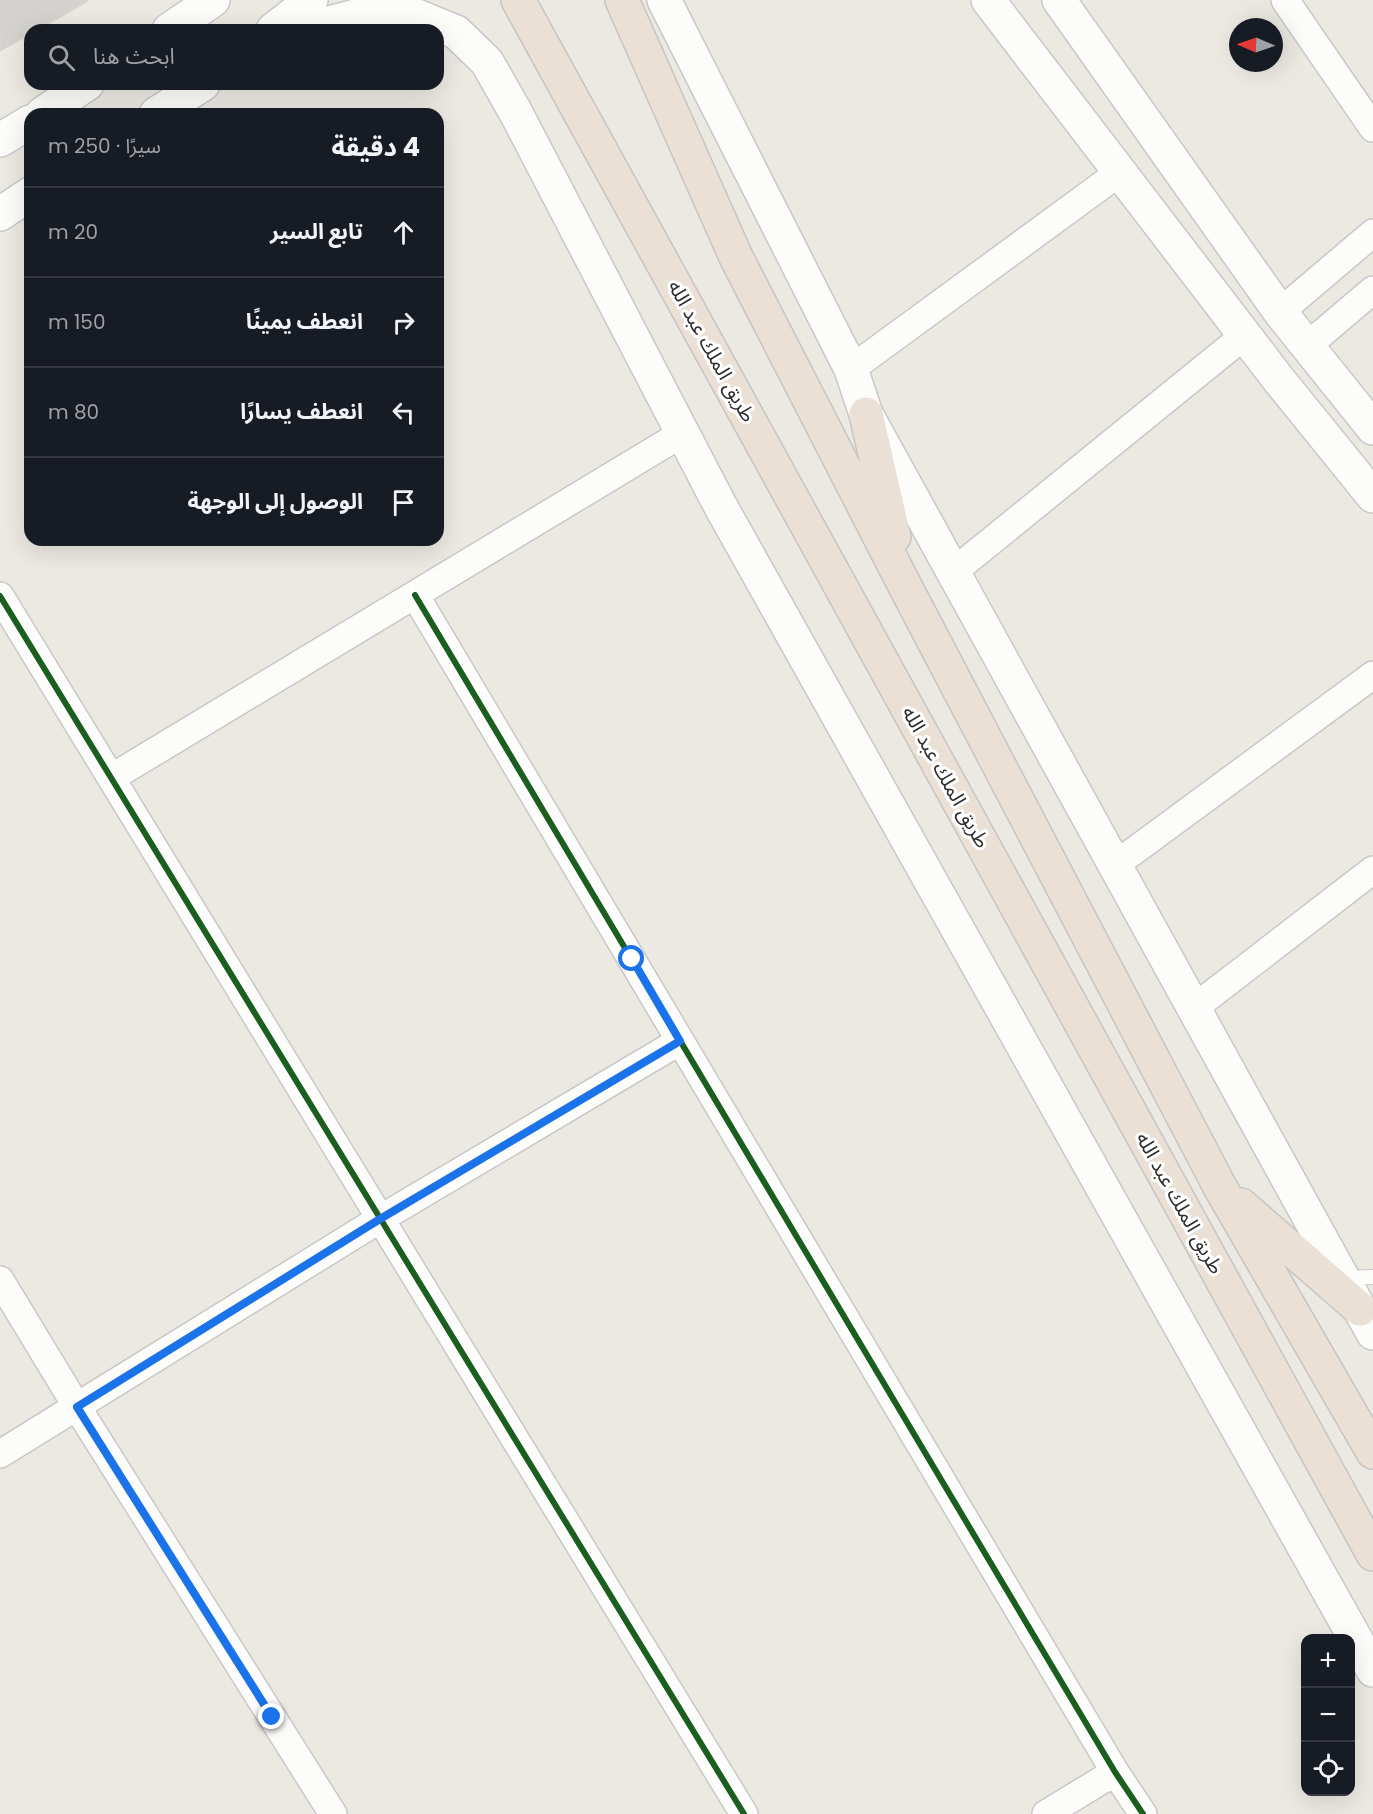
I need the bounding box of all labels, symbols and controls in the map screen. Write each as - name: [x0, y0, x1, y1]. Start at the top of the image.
- north arrow: [1229, 18, 1283, 72]
- search box: [24, 24, 444, 90]
- icon: search: [45, 41, 78, 74]
- text: ابحث هنا: [93, 41, 175, 72]
- text: 4 دقيقة: [331, 129, 420, 165]
- text: سيرًا · 250 m: [48, 132, 161, 160]
- text: تابع السير: [270, 216, 363, 247]
- icon: ahead: [387, 216, 420, 249]
- text: 20 m: [48, 218, 98, 246]
- street label: طريق الملك عبد الله: [661, 275, 763, 427]
- text: انعطف يمينًا: [246, 306, 363, 337]
- icon: right: [387, 306, 420, 339]
- text: 150 m: [48, 308, 105, 336]
- text: انعطف يسارًا: [240, 396, 363, 427]
- icon: left: [387, 396, 420, 429]
- text: 80 m: [48, 398, 99, 426]
- text: الوصول إلى الوجهة: [188, 486, 363, 517]
- icon: arrive: [387, 486, 420, 519]
- street label: طريق الملك عبد الله: [895, 701, 997, 853]
- route start: [618, 945, 644, 971]
- street label: طريق الملك عبد الله: [1129, 1127, 1231, 1279]
- map controls: [1301, 1634, 1355, 1796]
- button: +: [1301, 1634, 1355, 1688]
- button: −: [1301, 1688, 1355, 1742]
- route end: [258, 1703, 284, 1729]
- button: locate: [1301, 1742, 1355, 1796]

